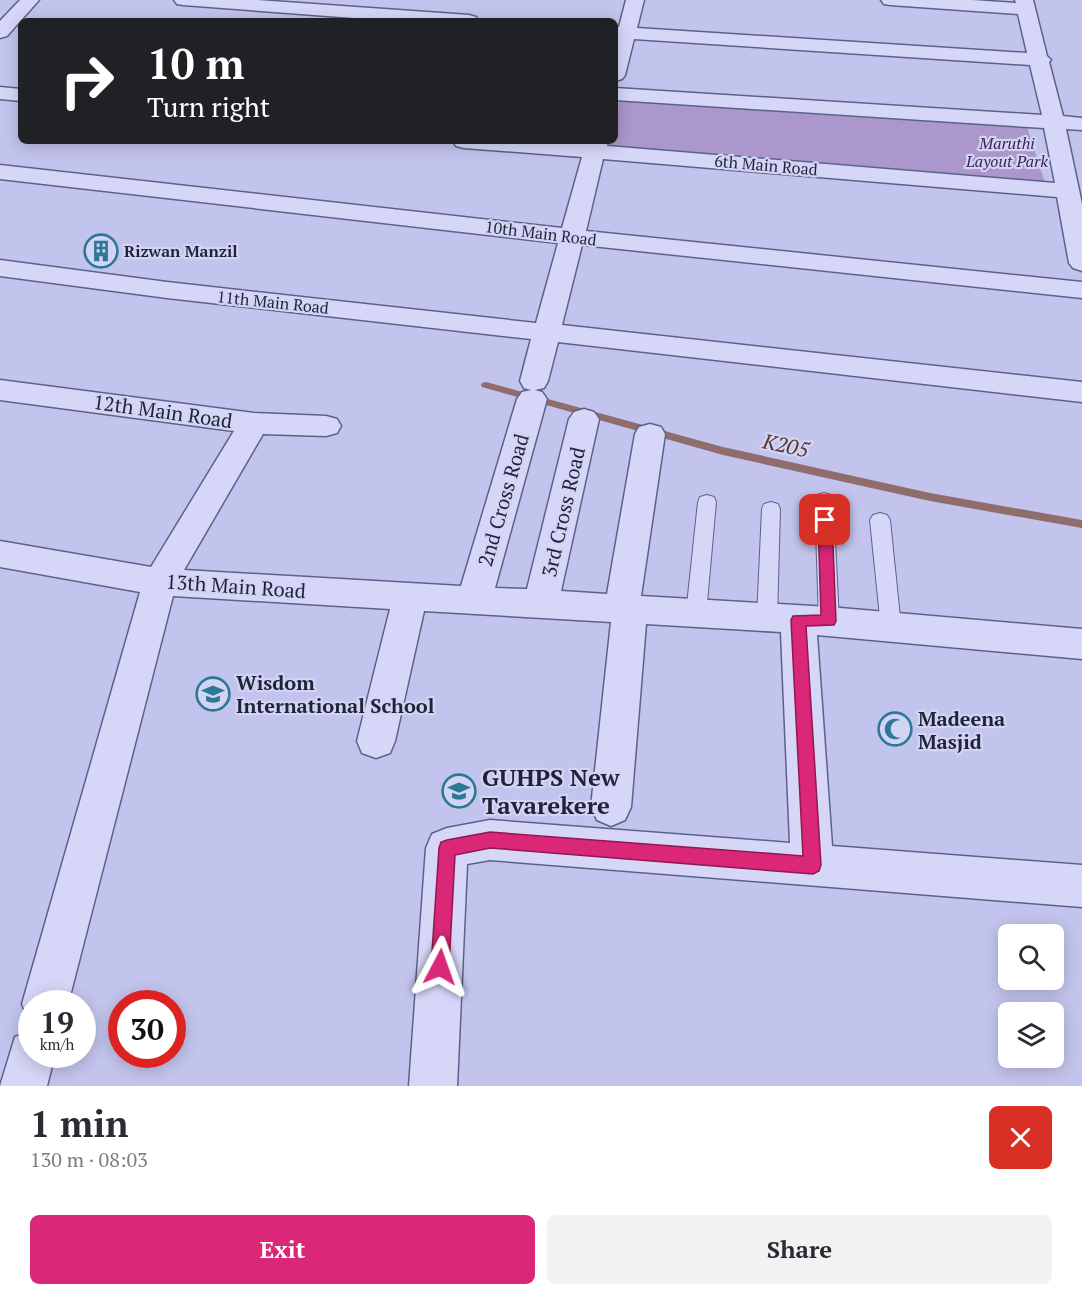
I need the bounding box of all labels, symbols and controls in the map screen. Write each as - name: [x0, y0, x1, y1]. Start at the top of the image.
- text: 10 m: [147, 35, 245, 91]
- icon: right: [48, 42, 126, 120]
- text: Turn right: [147, 89, 270, 125]
- park label: Maruthi Layout Park: [965, 132, 1048, 172]
- street label: 6th Main Road: [713, 150, 819, 180]
- street label: 10th Main Road: [484, 215, 598, 251]
- building icon: Rizwan Manzil: [83, 233, 119, 269]
- place label: Rizwan Manzil: [124, 240, 238, 262]
- street label: 11th Main Road: [216, 285, 330, 319]
- street label: 12th Main Road: [92, 388, 234, 434]
- water label: K205: [759, 426, 813, 464]
- street label: 2nd Cross Road: [471, 430, 535, 570]
- street label: 3rd Cross Road: [535, 444, 591, 580]
- pin: [799, 494, 850, 545]
- icon: arrive: [808, 503, 841, 536]
- street label: 13th Main Road: [165, 568, 307, 604]
- place label: Wisdom International School: [236, 669, 435, 719]
- school or university icon: Wisdom International School: [195, 676, 231, 712]
- place label: Madeena Masjid: [918, 705, 1005, 755]
- mosque icon: Madeena Masjid: [877, 711, 913, 747]
- place label: GUHPS New Tavarekere: [482, 761, 621, 821]
- school or university icon: GUHPS New Tavarekere: [441, 773, 477, 809]
- map controls: [998, 924, 1064, 1068]
- button: search: [998, 924, 1064, 990]
- position arrow: [408, 935, 472, 999]
- speed limit sign: 30: [108, 990, 186, 1068]
- text: 19: [40, 1002, 74, 1042]
- button: layers: [998, 1002, 1064, 1068]
- text: km/h: [40, 1034, 74, 1054]
- text: 1 min: [30, 1100, 128, 1147]
- button: close: [989, 1106, 1052, 1169]
- text: 130 m · 08:03: [30, 1146, 148, 1173]
- button: Exit: [30, 1215, 535, 1284]
- button: Share: [547, 1215, 1052, 1284]

